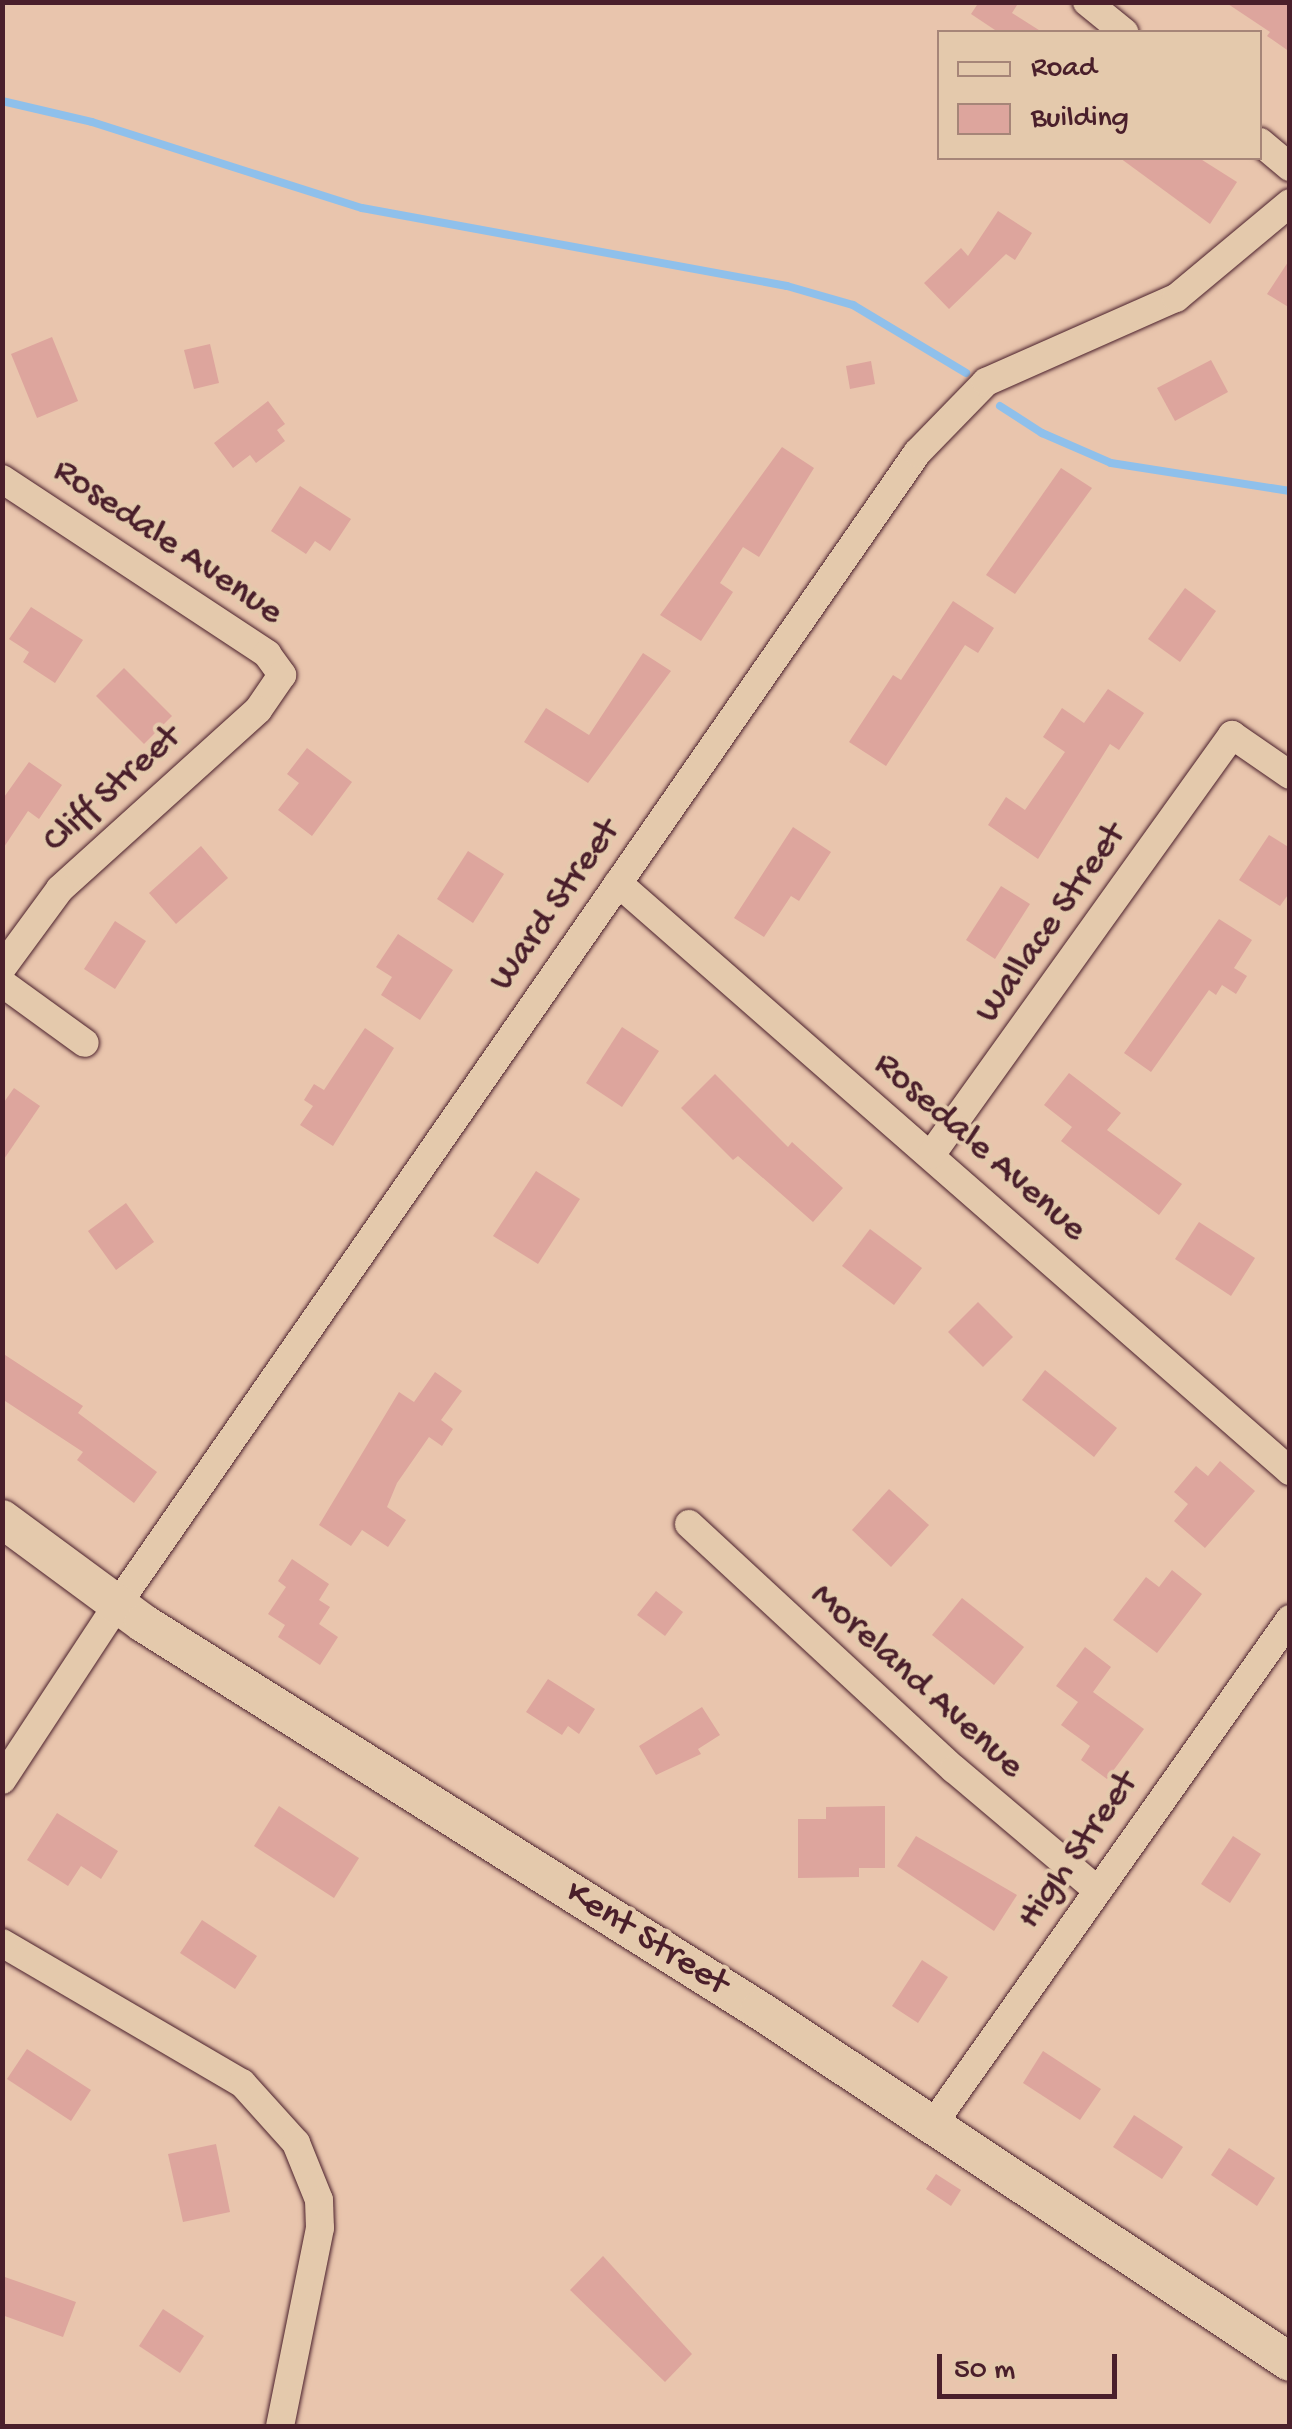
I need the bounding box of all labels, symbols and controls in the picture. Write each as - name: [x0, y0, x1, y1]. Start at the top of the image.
- legend: [937, 30, 1262, 160]
- text: Road: [1031, 52, 1097, 87]
- text: Building: [1031, 102, 1129, 137]
- street label: Rosedale Avenue: [43, 449, 291, 637]
- street label: Cliff Street: [34, 716, 192, 864]
- street label: Ward Street: [480, 811, 632, 1001]
- street label: Wallace Street: [966, 815, 1138, 1033]
- street label: Rosedale Avenue: [863, 1043, 1095, 1253]
- street label: Moreland Avenue: [800, 1574, 1032, 1790]
- street label: High Street: [1008, 1763, 1150, 1939]
- street label: Kent Street: [556, 1872, 736, 2008]
- scale bar: [942, 2334, 1122, 2396]
- text: 50 m: [954, 2354, 1015, 2389]

